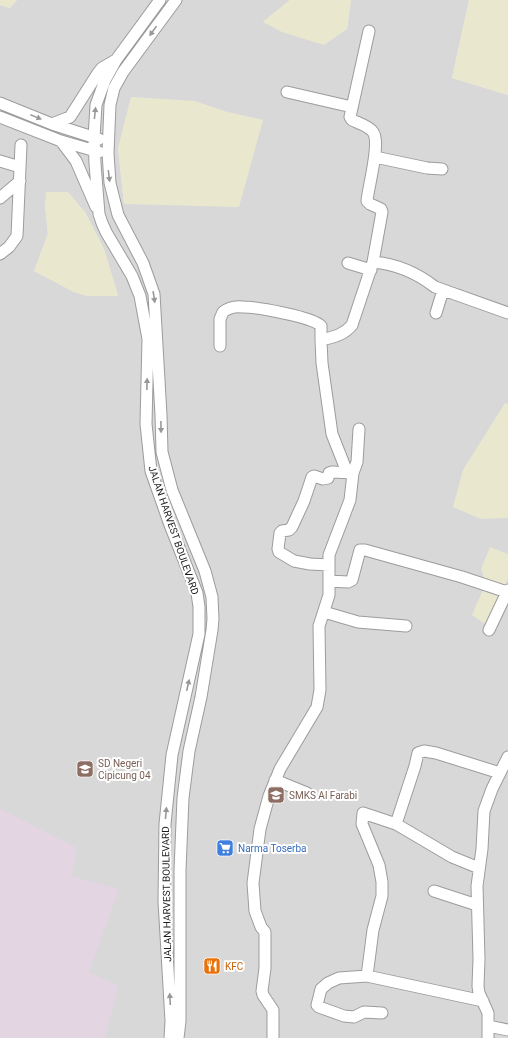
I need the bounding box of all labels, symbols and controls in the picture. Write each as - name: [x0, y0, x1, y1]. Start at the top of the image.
- one-way arrow: [149, 26, 157, 37]
- one-way arrow: [92, 107, 98, 119]
- one-way arrow: [31, 115, 43, 121]
- one-way arrow: [106, 170, 113, 182]
- one-way arrow: [151, 291, 157, 303]
- one-way arrow: [143, 378, 150, 390]
- one-way arrow: [158, 421, 164, 434]
- street label: JALAN HARVEST BOULEVARD: [146, 464, 201, 596]
- one-way arrow: [185, 679, 191, 692]
- place label: SD Negeri Cipicung 04: [98, 758, 151, 781]
- school or university icon: SD Negeri Cipicung 04: [75, 759, 95, 779]
- school or university icon: SMKS Al Farabi: [266, 785, 286, 805]
- place label: SMKS Al Farabi: [289, 790, 357, 801]
- one-way arrow: [162, 807, 169, 819]
- street label: JALAN HARVEST BOULEVARD: [160, 826, 173, 962]
- supermarket icon: Narma Toserba: [215, 838, 235, 858]
- place label: Narma Toserba: [238, 843, 307, 854]
- restaurant icon: KFC: [202, 956, 222, 976]
- place label: KFC: [225, 961, 244, 972]
- one-way arrow: [167, 992, 173, 1005]

